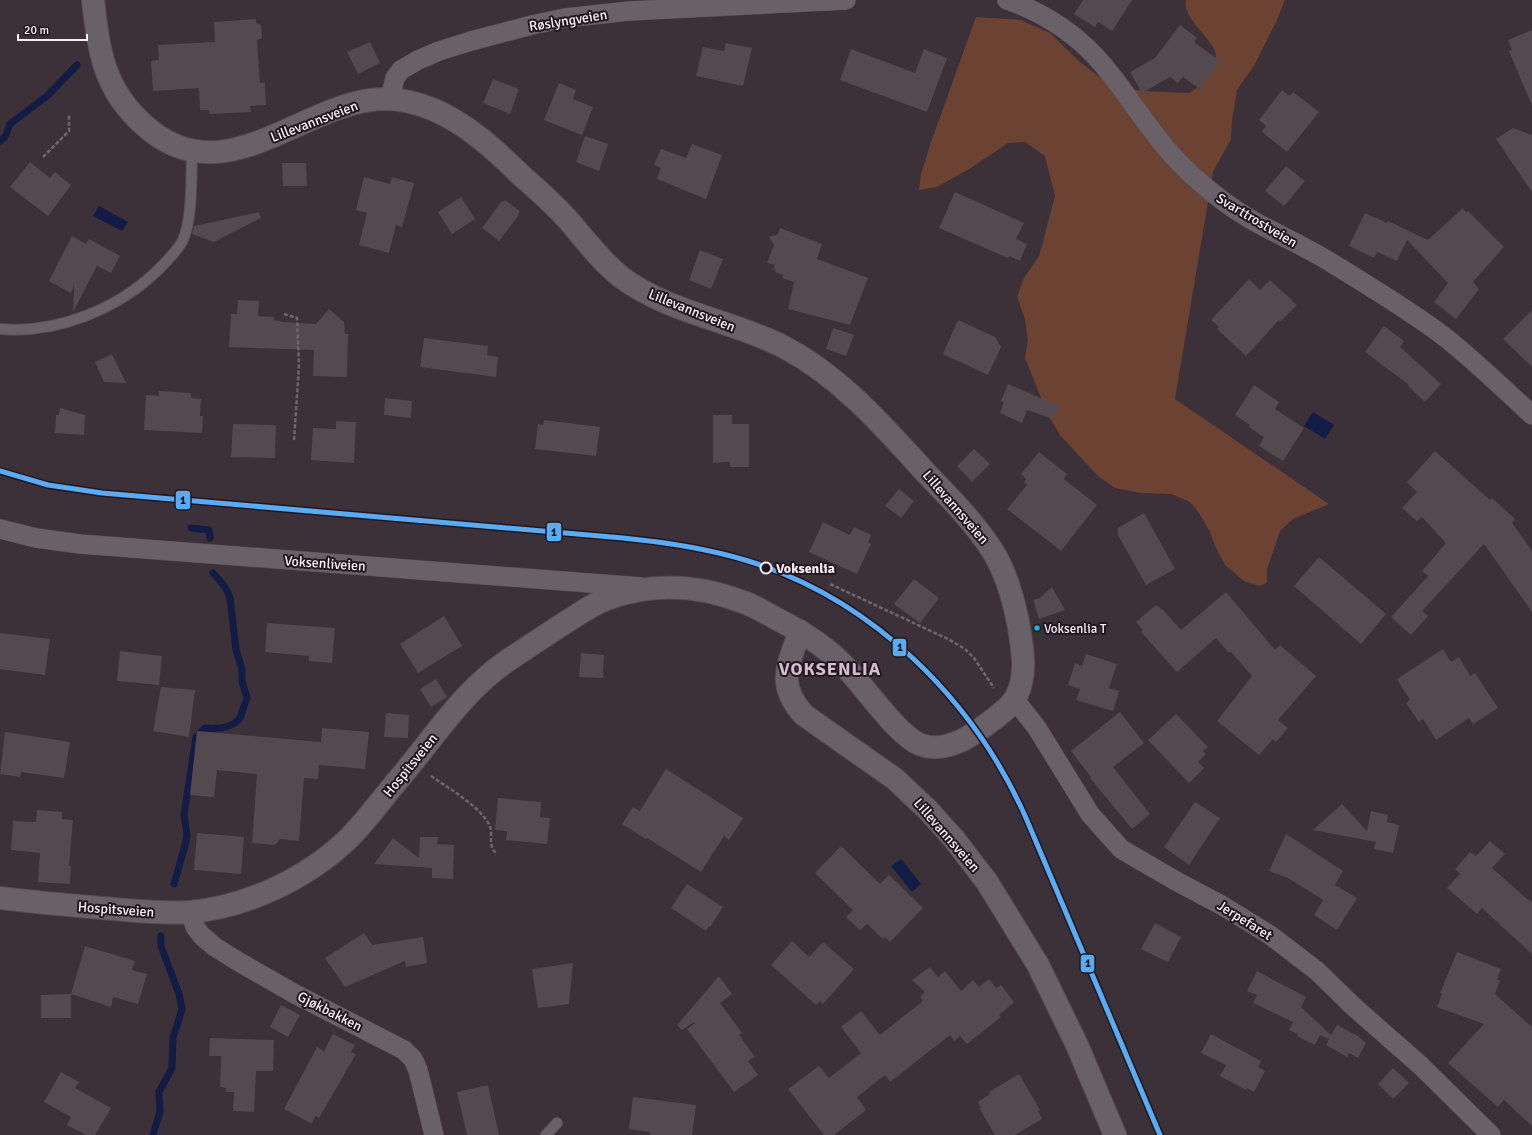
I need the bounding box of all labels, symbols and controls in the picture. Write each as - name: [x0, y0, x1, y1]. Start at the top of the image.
- street label: Røslyngveien: [528, 6, 608, 35]
- scale bar: [18, 16, 87, 42]
- text: 20 m: [24, 23, 49, 38]
- street label: Lillevannsveien: [268, 97, 360, 146]
- street label: Svarttrostveien: [1213, 190, 1300, 251]
- street label: Lillevannsveien: [646, 285, 738, 336]
- street label: Lillevannsveien: [919, 467, 992, 548]
- line badge: 1: [175, 490, 191, 510]
- text: 1: [180, 494, 186, 507]
- line badge: 1: [546, 522, 562, 542]
- text: 1: [551, 526, 557, 539]
- street label: Voksenliveien: [284, 552, 366, 575]
- place label: Voksenlia: [776, 560, 835, 577]
- marker: Voksenlia: [759, 561, 773, 575]
- place label: Voksenlia T: [1044, 621, 1107, 637]
- marker: Voksenlia T: [1032, 623, 1042, 633]
- line badge: 1: [892, 638, 907, 657]
- text: 1: [897, 641, 903, 654]
- district label: VOKSENLIA: [779, 658, 881, 680]
- street label: Hospitsveien: [380, 730, 441, 800]
- street label: Lillevannsveien: [910, 795, 983, 876]
- street label: Jerpefaret: [1214, 897, 1275, 944]
- street label: Hospitsveien: [77, 898, 155, 921]
- line badge: 1: [1080, 954, 1095, 973]
- text: 1: [1085, 957, 1091, 970]
- street label: Gjøkbakken: [295, 988, 365, 1035]

